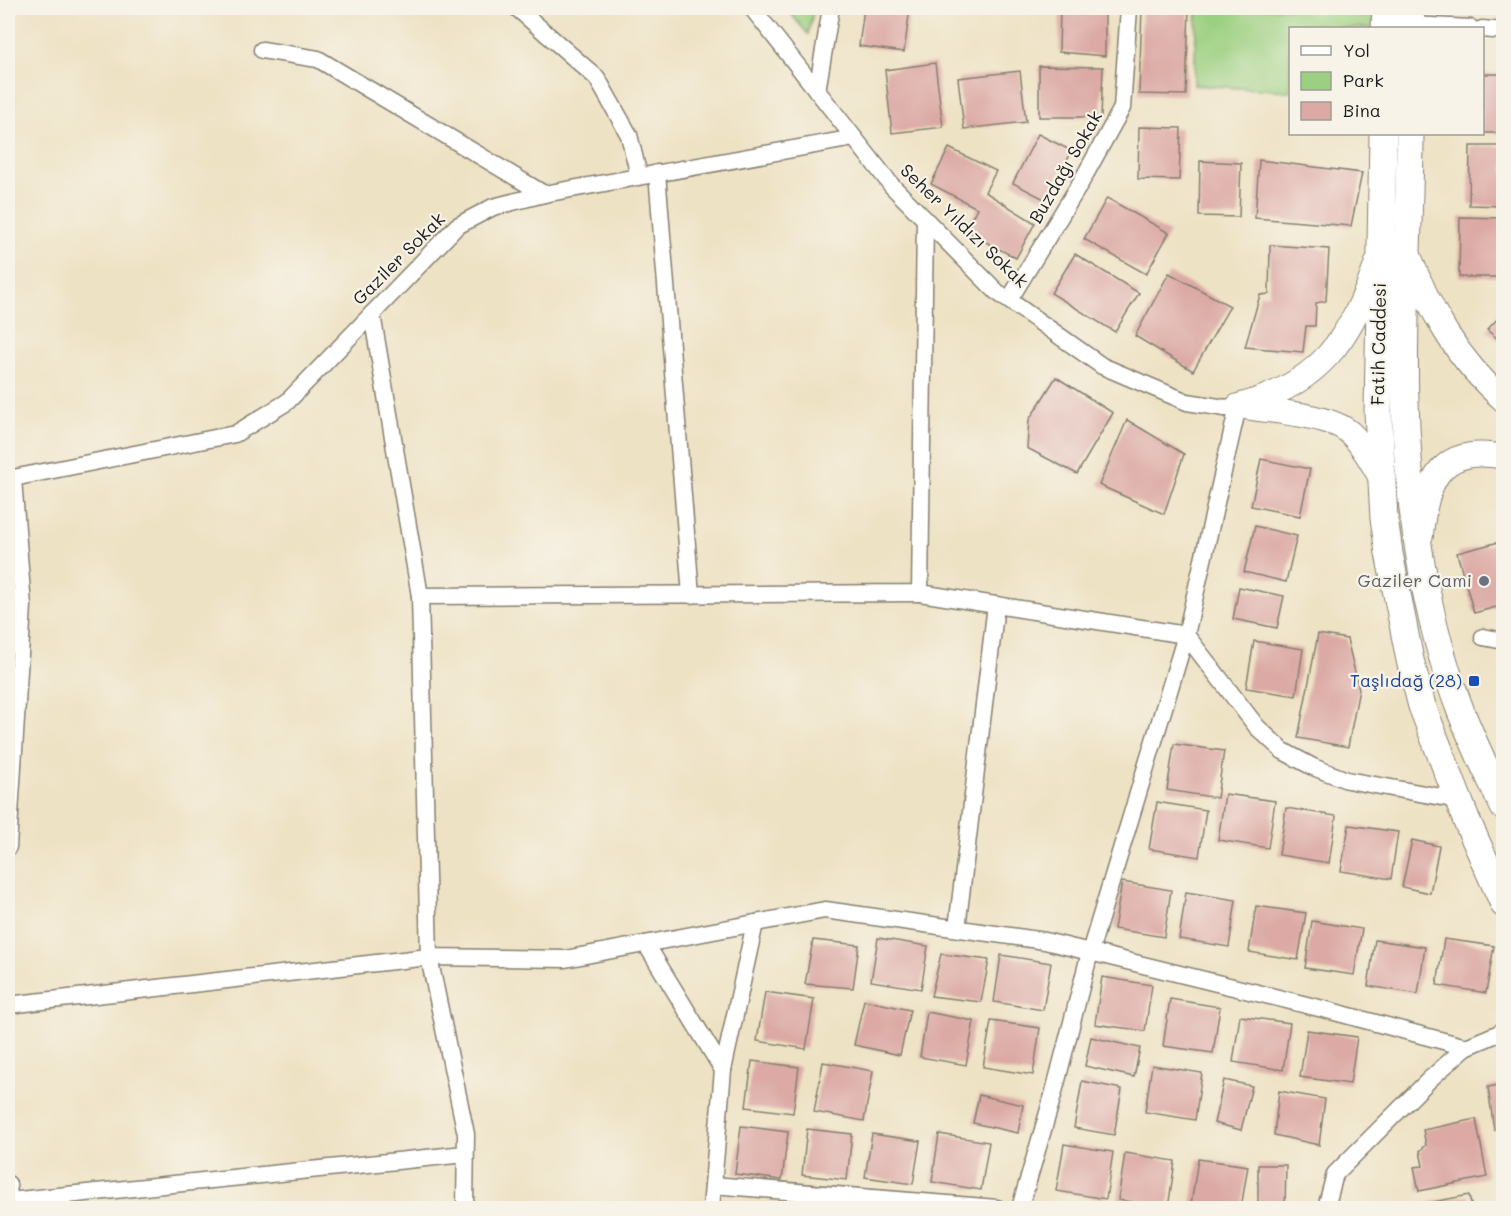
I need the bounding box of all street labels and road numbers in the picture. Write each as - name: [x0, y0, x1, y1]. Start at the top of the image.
- street label: Buzdağı Sokak: [1023, 106, 1107, 227]
- street label: Seher Yıldızı Sokak: [896, 158, 1034, 293]
- street label: Gaziler Sokak: [347, 207, 450, 310]
- street label: Fatih Caddesi: [1365, 282, 1391, 406]

